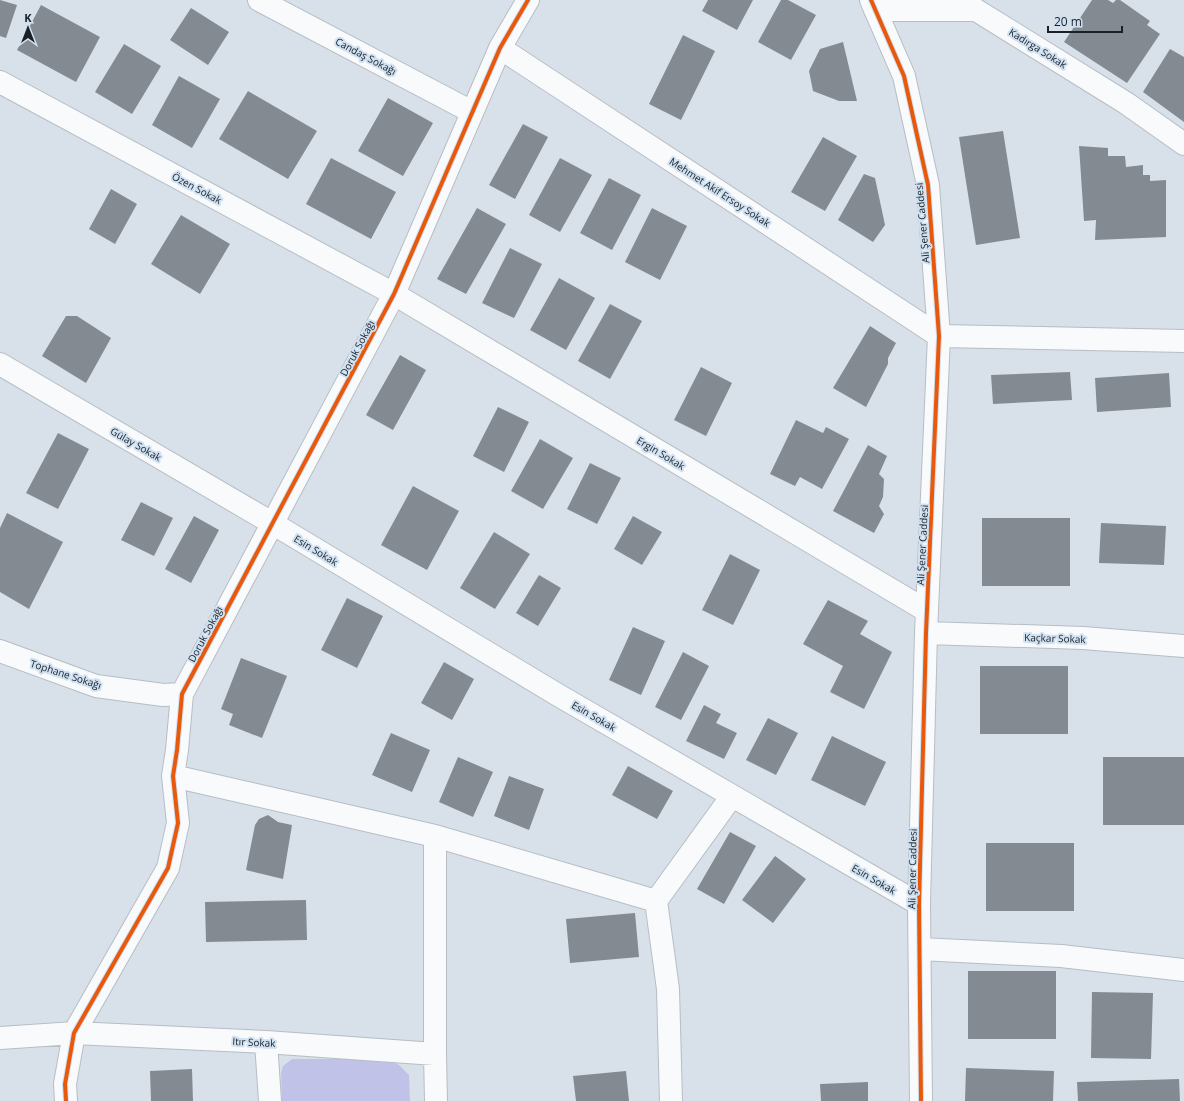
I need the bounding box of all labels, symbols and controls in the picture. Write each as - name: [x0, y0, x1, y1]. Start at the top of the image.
- north arrow: [8, 8, 48, 48]
- scale bar: [1048, 8, 1122, 34]
- text: K: [24, 10, 32, 25]
- text: 20 m: [1054, 13, 1082, 30]
- street label: Kadırga Sokak: [1006, 25, 1070, 72]
- street label: Candaş Sokağı: [333, 34, 399, 78]
- street label: Mehmet Akif Ersoy Sokak: [667, 154, 774, 230]
- street label: Özen Sokak: [170, 169, 225, 207]
- street label: Ali Şener Caddesi: [912, 182, 932, 264]
- street label: Doruk Sokağı: [336, 318, 378, 378]
- street label: Gülay Sokak: [108, 424, 165, 465]
- street label: Ergin Sokak: [634, 433, 688, 473]
- street label: Ali Şener Caddesi: [913, 504, 931, 586]
- street label: Esin Sokak: [291, 531, 341, 569]
- street label: Doruk Sokağı: [184, 604, 226, 664]
- street label: Kaçkar Sokak: [1024, 630, 1087, 646]
- street label: Tophane Sokağı: [29, 656, 103, 692]
- street label: Esin Sokak: [569, 698, 619, 735]
- street label: Ali Şener Caddesi: [904, 829, 920, 909]
- street label: Esin Sokak: [849, 861, 899, 898]
- street label: Itır Sokak: [232, 1034, 277, 1050]

